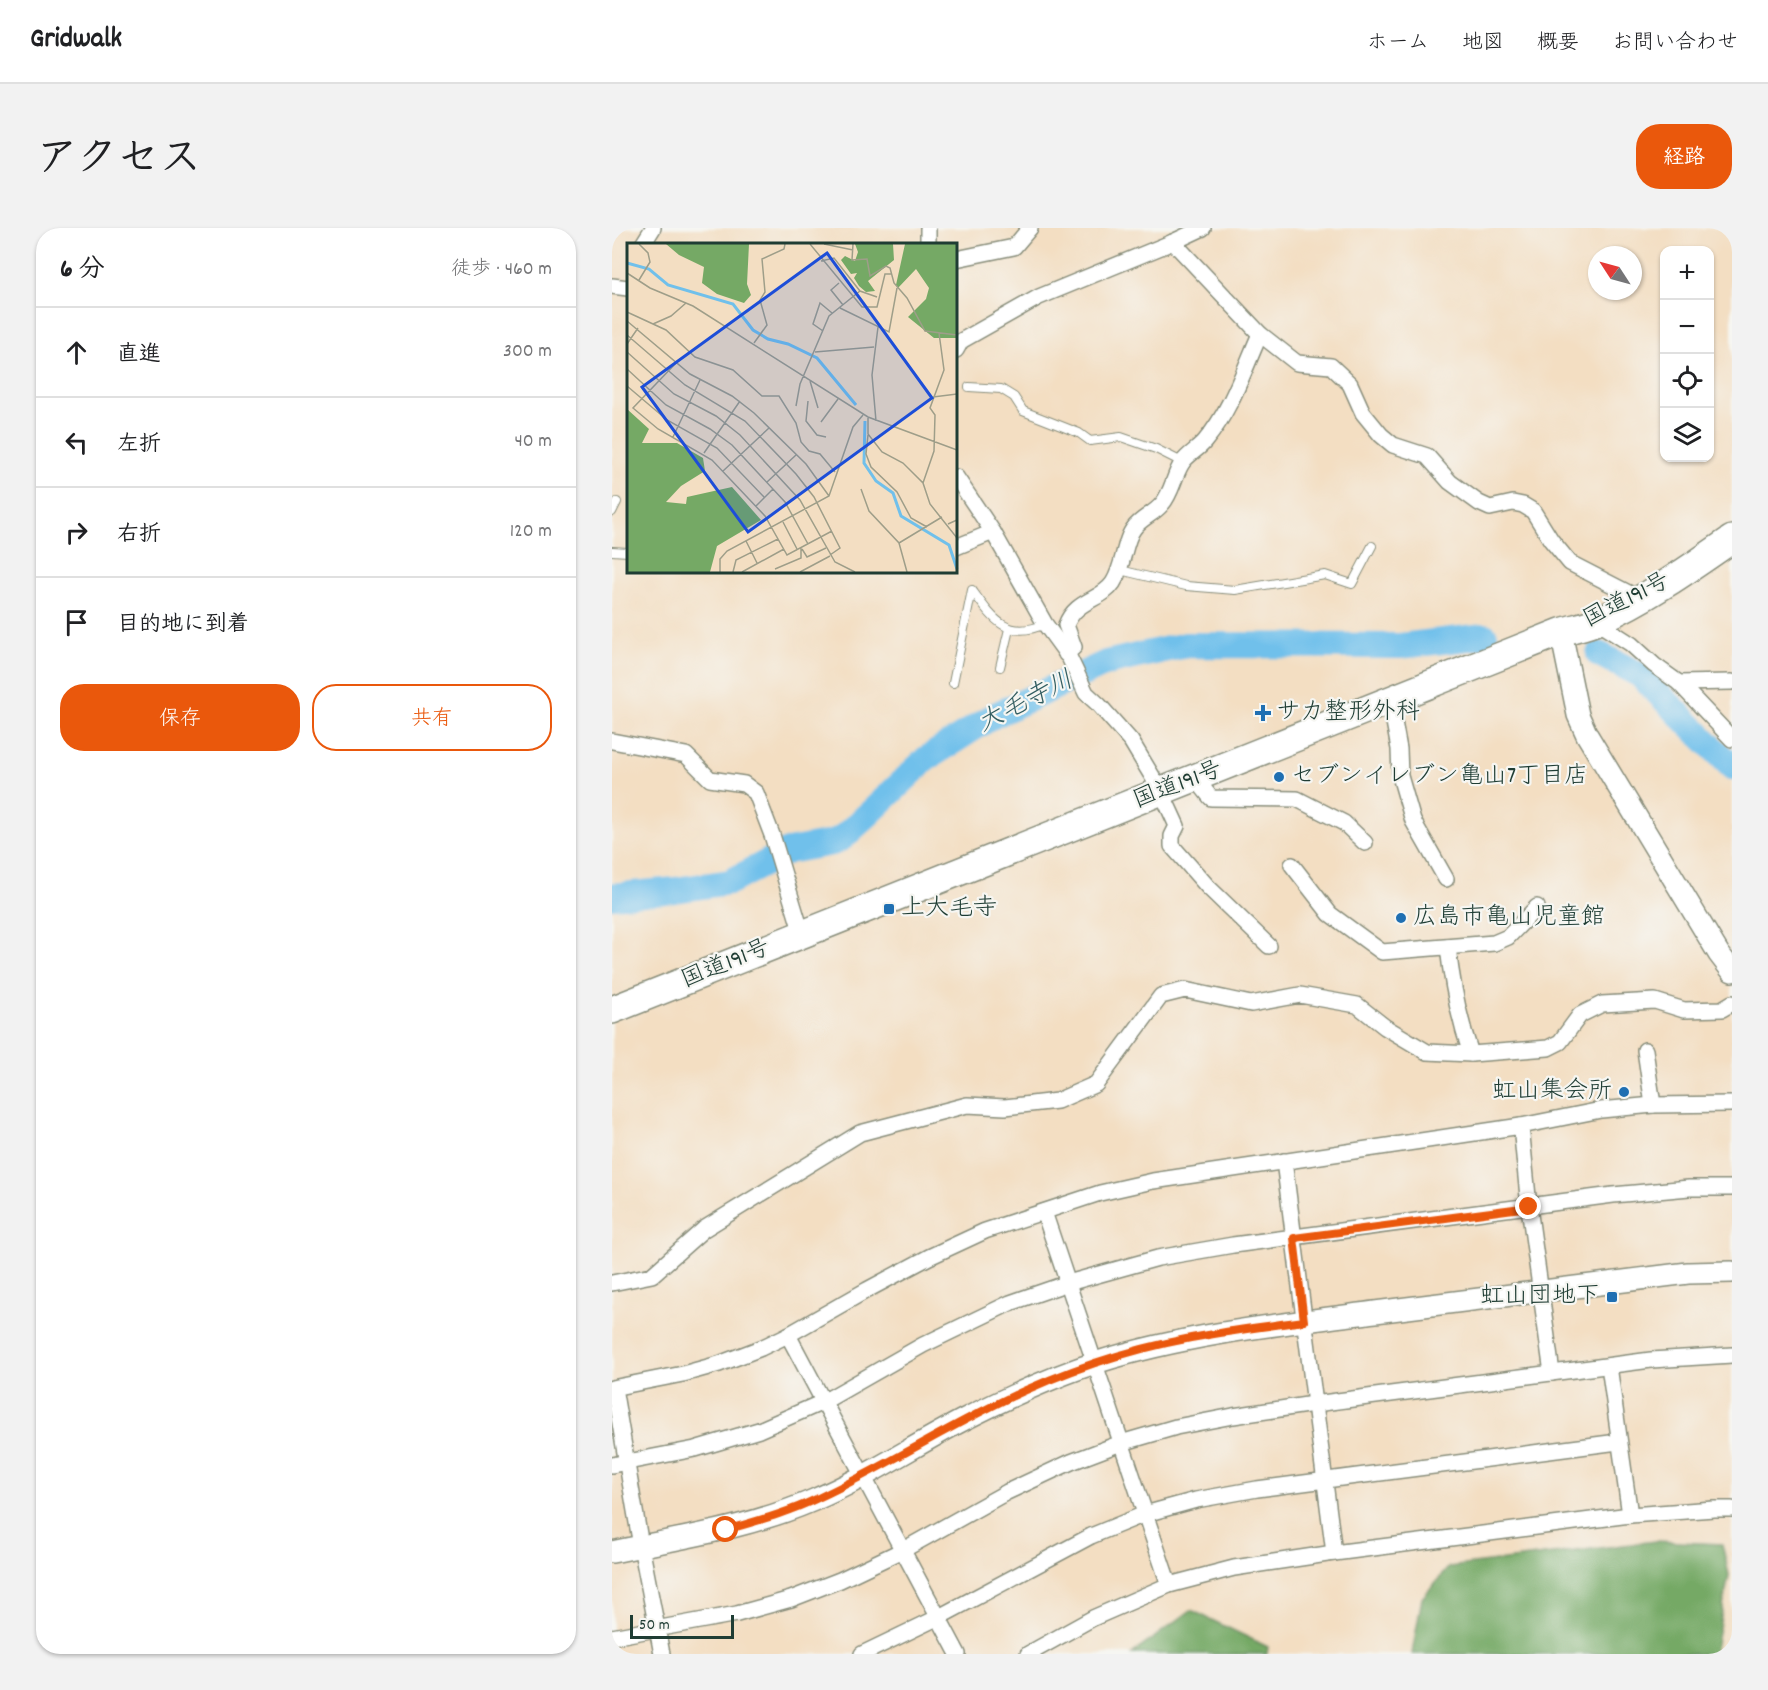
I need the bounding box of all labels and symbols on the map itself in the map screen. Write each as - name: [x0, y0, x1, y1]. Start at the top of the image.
- inset map: [627, 243, 957, 573]
- north arrow: [1588, 246, 1642, 300]
- street label: 国道191号: [1578, 565, 1676, 637]
- water label: 大毛寺川: [971, 663, 1081, 743]
- place label: サカ整形外科: [1276, 696, 1420, 730]
- marker: サカ整形外科: [1254, 704, 1272, 722]
- street label: 国道191号: [1128, 753, 1228, 819]
- place label: セブンイレブン亀山7丁目店: [1291, 760, 1588, 794]
- marker: セブンイレブン亀山7丁目店: [1272, 770, 1286, 784]
- place label: 上大毛寺: [901, 892, 997, 926]
- place label: 広島市亀山児童館: [1413, 901, 1605, 935]
- marker: 上大毛寺: [882, 902, 896, 916]
- marker: 広島市亀山児童館: [1394, 911, 1408, 925]
- street label: 国道191号: [676, 932, 776, 998]
- place label: 虹山集会所: [1492, 1075, 1612, 1109]
- marker: 虹山集会所: [1617, 1085, 1631, 1099]
- route end: [1515, 1193, 1541, 1219]
- place label: 虹山団地下: [1480, 1280, 1600, 1314]
- marker: 虹山団地下: [1605, 1290, 1619, 1304]
- route start: [712, 1516, 738, 1542]
- scale bar: [630, 1612, 734, 1640]

